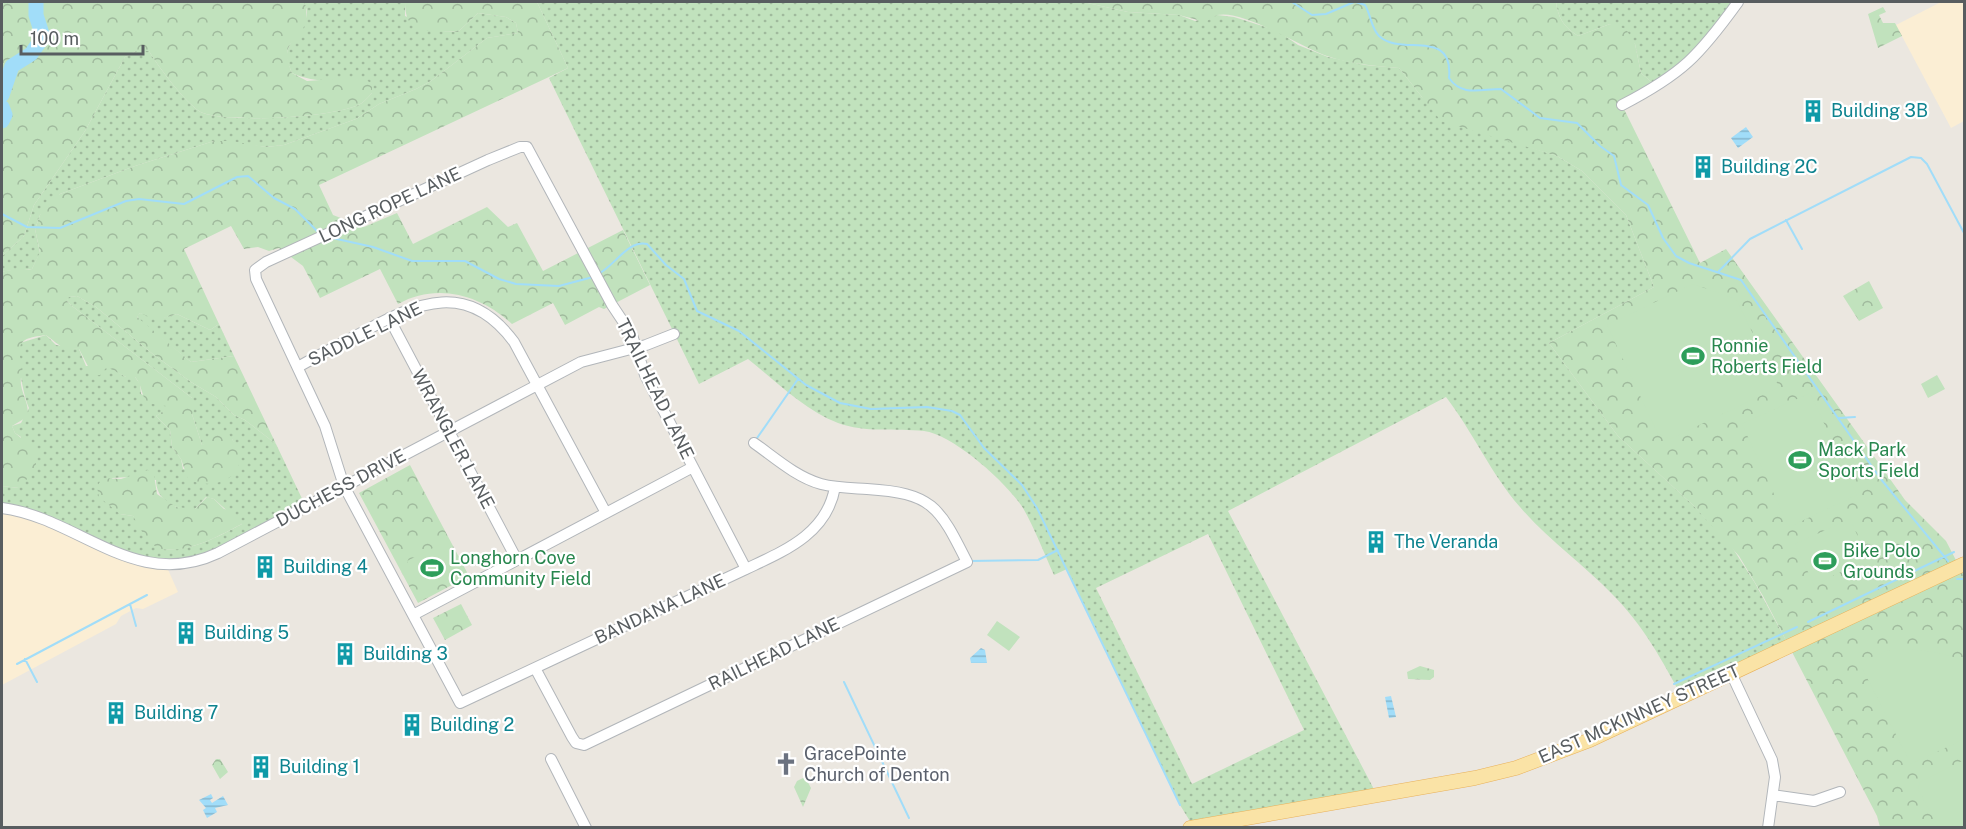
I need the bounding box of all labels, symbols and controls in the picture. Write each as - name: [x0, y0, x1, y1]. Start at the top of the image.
- scale bar: [21, 18, 142, 56]
- text: 100 m: [30, 28, 79, 49]
- building icon: Building 3B: [1800, 98, 1826, 124]
- place label: Building 3B: [1831, 100, 1928, 121]
- building icon: Building 2C: [1690, 154, 1716, 180]
- place label: Building 2C: [1721, 156, 1818, 177]
- street label: LONG ROPE LANE: [315, 162, 464, 247]
- street label: SADDLE LANE: [305, 297, 425, 370]
- street label: TRAILHEAD LANE: [612, 315, 699, 463]
- place label: Ronnie Roberts Field: [1711, 335, 1822, 377]
- sports icon: Ronnie Roberts Field: [1680, 343, 1706, 369]
- street label: WRANGLER LANE: [408, 365, 499, 512]
- place label: Mack Park Sports Field: [1818, 439, 1919, 481]
- street label: DUCHESS DRIVE: [272, 444, 409, 531]
- sports icon: Mack Park Sports Field: [1787, 447, 1813, 473]
- building icon: The Veranda: [1363, 529, 1389, 555]
- place label: The Veranda: [1394, 531, 1498, 552]
- place label: Bike Polo Grounds: [1843, 540, 1920, 582]
- place label: Longhorn Cove Community Field: [450, 547, 591, 589]
- sports icon: Bike Polo Grounds: [1812, 548, 1838, 574]
- building icon: Building 4: [252, 554, 278, 580]
- sports icon: Longhorn Cove Community Field: [419, 555, 445, 581]
- place label: Building 4: [283, 556, 368, 577]
- street label: BANDANA LANE: [591, 569, 729, 648]
- street label: RAILHEAD LANE: [705, 613, 843, 694]
- building icon: Building 5: [173, 620, 199, 646]
- place label: Building 5: [204, 622, 289, 643]
- building icon: Building 3: [332, 641, 358, 667]
- place label: Building 3: [363, 643, 448, 664]
- street label: EAST MCKINNEY STREET: [1535, 660, 1743, 767]
- building icon: Building 7: [103, 700, 129, 726]
- place label: Building 7: [134, 702, 218, 723]
- building icon: Building 2: [399, 712, 425, 738]
- place label: Building 2: [430, 714, 514, 735]
- place label: GracePointe Church of Denton: [804, 743, 950, 785]
- church icon: GracePointe Church of Denton: [773, 751, 799, 777]
- building icon: Building 1: [248, 754, 274, 780]
- place label: Building 1: [279, 756, 360, 777]

